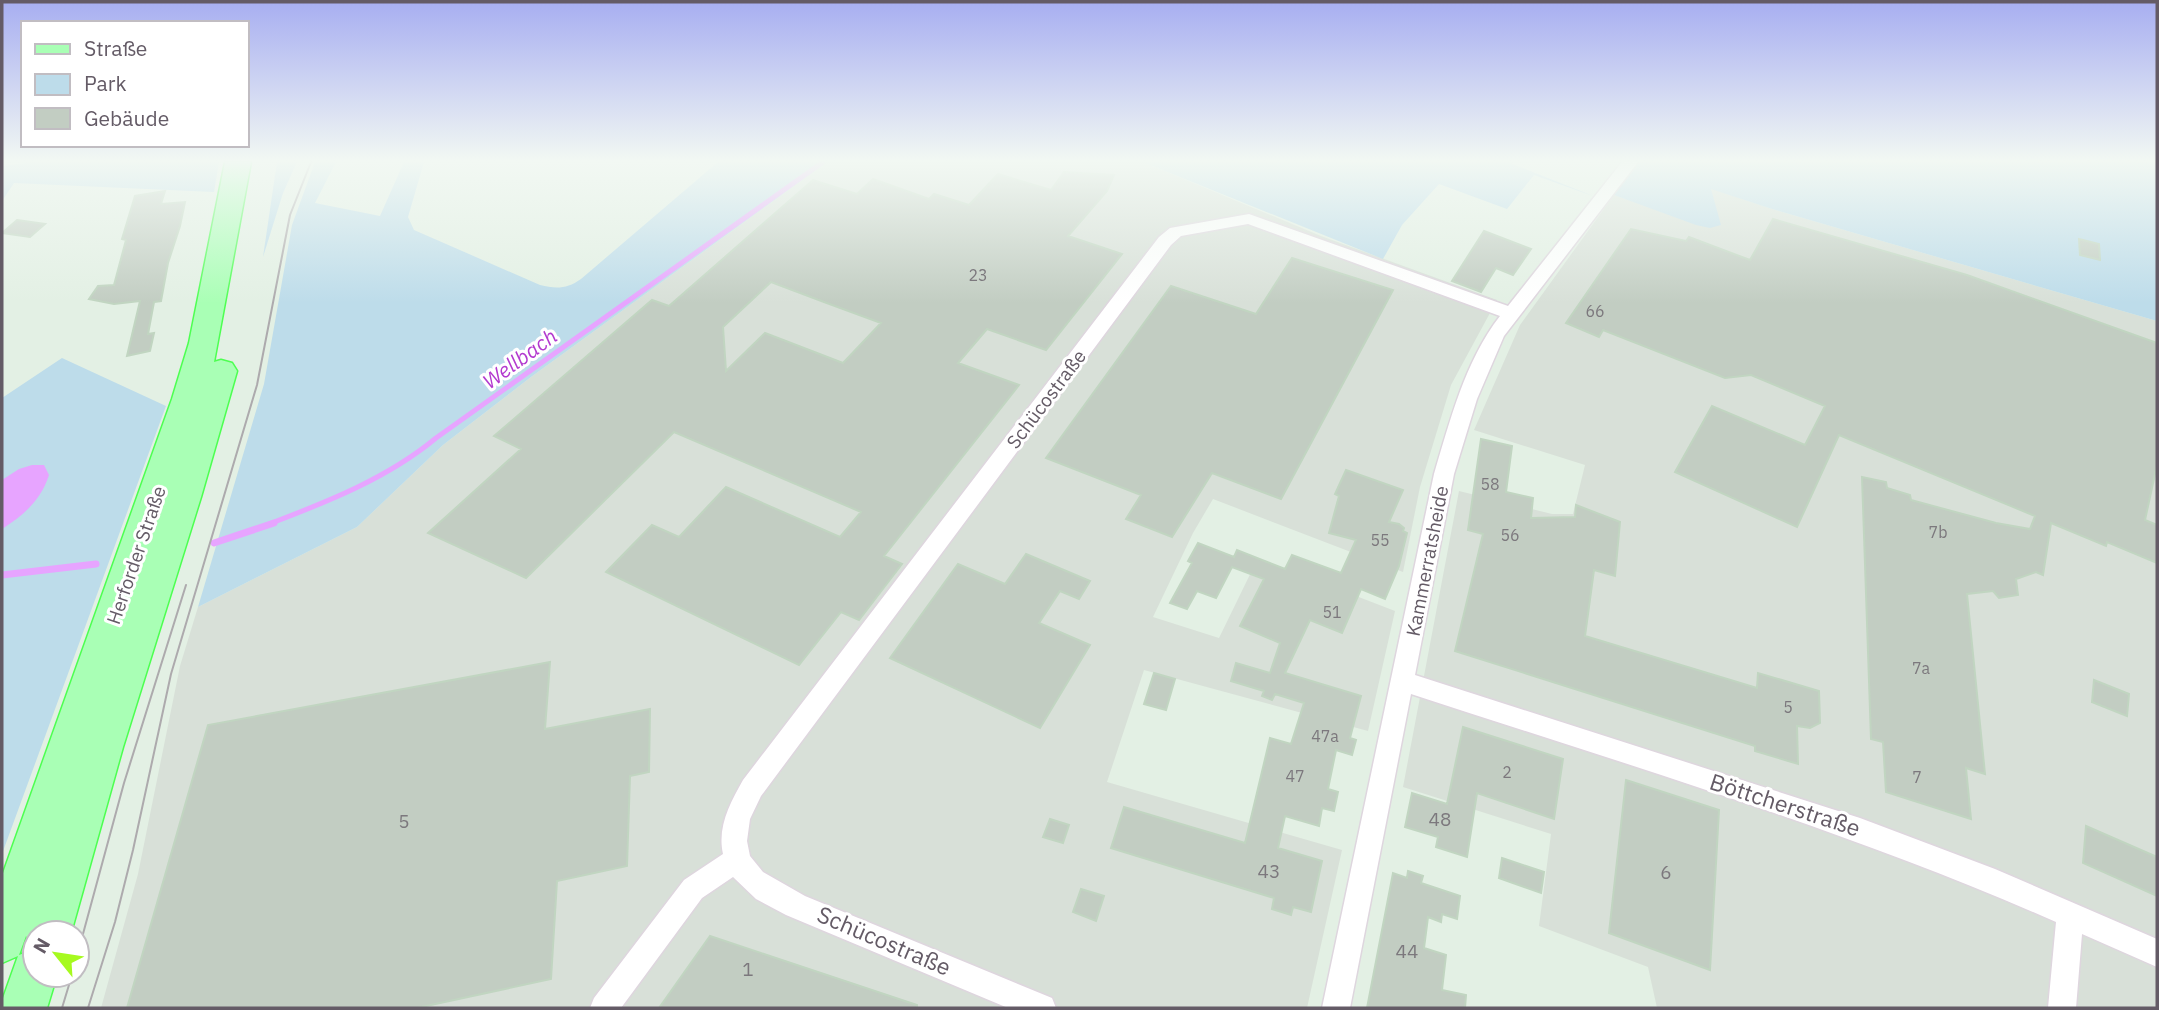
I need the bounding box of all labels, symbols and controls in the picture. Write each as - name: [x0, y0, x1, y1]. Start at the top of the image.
- legend: [21, 21, 248, 147]
- text: Straße: [84, 34, 147, 62]
- text: Park: [84, 69, 127, 97]
- text: Gebäude: [84, 104, 169, 132]
- house number: 23: [968, 265, 988, 285]
- house number: 66: [1585, 301, 1605, 321]
- water label: Wellbach: [476, 322, 562, 395]
- street label: Schücostraße: [1001, 345, 1091, 453]
- house number: 58: [1480, 474, 1500, 494]
- street label: Herforder Straße: [101, 483, 171, 627]
- street label: Kammerratsheide: [1401, 484, 1453, 638]
- house number: 7b: [1929, 522, 1947, 542]
- house number: 56: [1500, 525, 1520, 545]
- house number: 55: [1370, 530, 1390, 550]
- house number: 51: [1322, 602, 1342, 622]
- house number: 7a: [1912, 658, 1931, 678]
- house number: 5: [1783, 697, 1793, 717]
- house number: 47a: [1311, 726, 1339, 746]
- house number: 2: [1502, 762, 1512, 782]
- house number: 47: [1285, 766, 1305, 786]
- street label: Böttcherstraße: [1706, 766, 1864, 843]
- house number: 7: [1912, 767, 1922, 787]
- house number: 48: [1429, 807, 1451, 831]
- house number: 5: [398, 809, 410, 833]
- house number: 43: [1258, 859, 1280, 883]
- house number: 6: [1660, 860, 1672, 884]
- street label: Schücostraße: [813, 898, 956, 982]
- north arrow: [21, 919, 91, 989]
- text: N: [27, 934, 55, 957]
- house number: 44: [1396, 939, 1418, 963]
- house number: 1: [742, 957, 754, 981]

